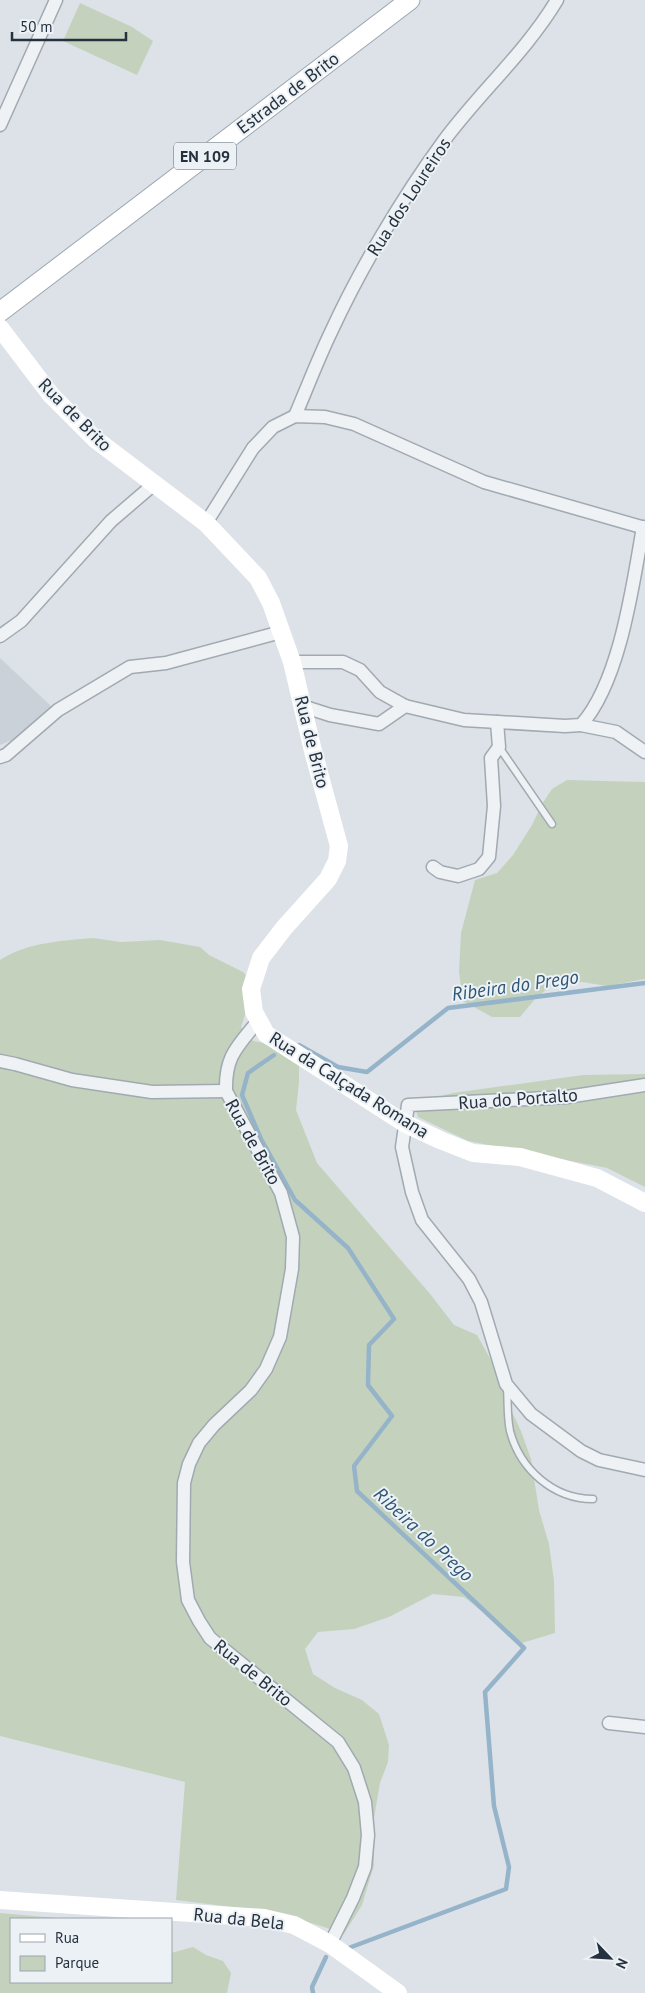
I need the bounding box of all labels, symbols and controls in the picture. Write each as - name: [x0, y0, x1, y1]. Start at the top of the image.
- scale bar: [12, 10, 126, 42]
- text: 50 m: [20, 17, 53, 36]
- street label: Estrada de Brito: [232, 47, 344, 139]
- street label: Rua dos Loureiros: [362, 133, 455, 260]
- road number: EN 109: [174, 142, 236, 170]
- street label: Rua de Brito: [34, 373, 117, 456]
- street label: Rua de Brito: [290, 693, 335, 791]
- water label: Ribeira do Prego: [450, 964, 580, 1006]
- street label: Rua da Calçada Romana: [265, 1026, 433, 1143]
- street label: Rua do Portalto: [457, 1083, 578, 1114]
- street label: Rua de Brito: [220, 1095, 286, 1189]
- water label: Ribeira do Prego: [369, 1482, 479, 1586]
- street label: Rua de Brito: [209, 1634, 297, 1711]
- street label: Rua da Bela: [192, 1902, 286, 1935]
- legend: [10, 1918, 172, 1983]
- text: Rua: [55, 1928, 79, 1947]
- north arrow: [585, 1933, 635, 1983]
- text: Parque: [55, 1953, 99, 1972]
- text: N: [612, 1956, 632, 1971]

